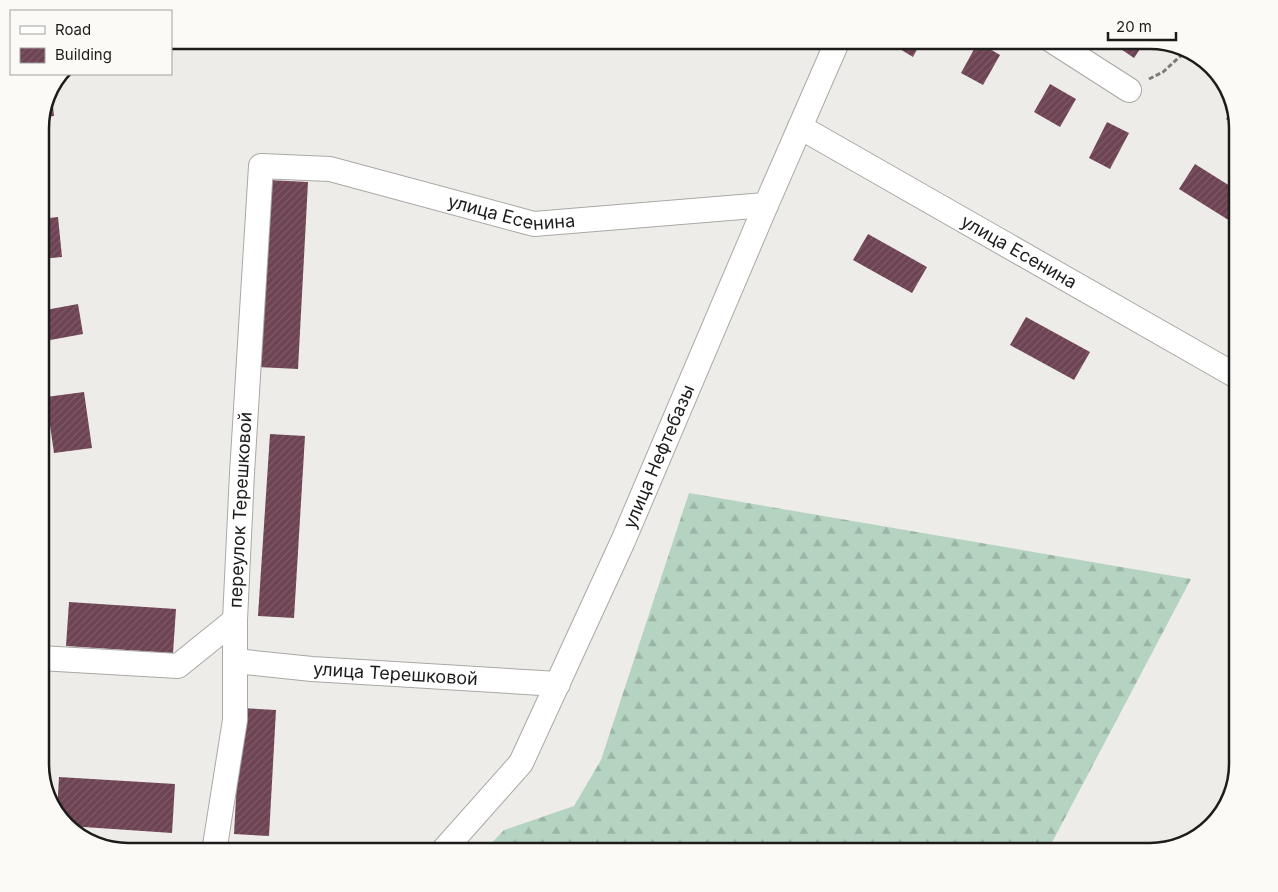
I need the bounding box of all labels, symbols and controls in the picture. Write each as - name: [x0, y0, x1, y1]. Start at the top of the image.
- legend: [10, 10, 172, 75]
- scale bar: [1108, 10, 1176, 42]
- text: 20 m: [1116, 17, 1152, 36]
- text: Road: [55, 20, 91, 39]
- text: Building: [55, 45, 112, 64]
- street label: улица Есенина: [446, 190, 576, 234]
- street label: улица Есенина: [957, 210, 1081, 293]
- street label: улица Нефтебазы: [619, 381, 698, 531]
- street label: переулок Терешковой: [225, 411, 256, 608]
- street label: улица Терешковой: [312, 658, 478, 689]

